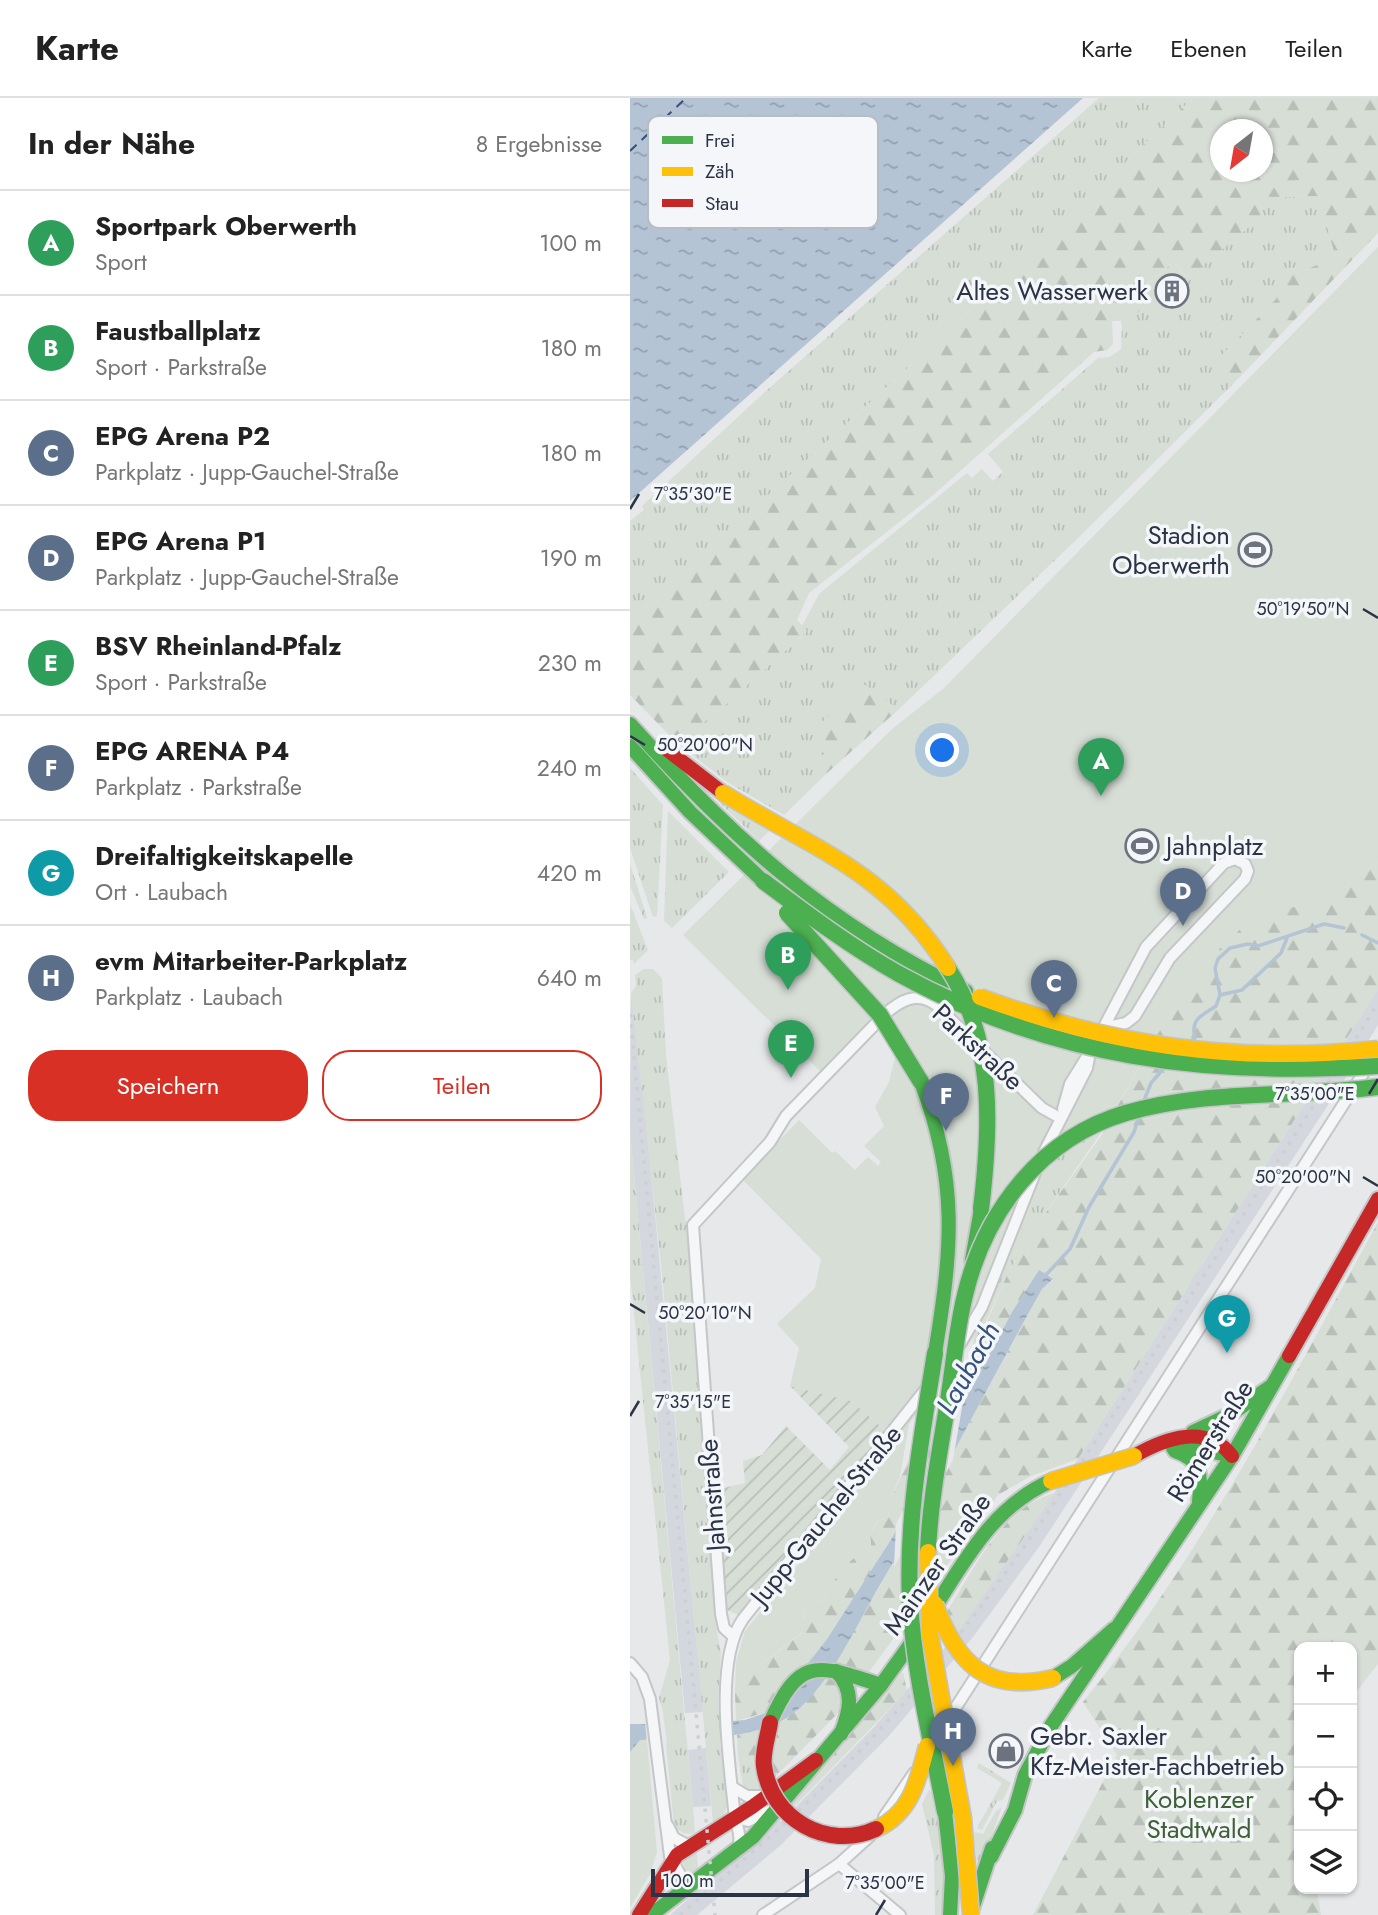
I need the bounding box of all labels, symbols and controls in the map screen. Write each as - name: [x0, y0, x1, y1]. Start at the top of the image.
- text: Karte: [35, 25, 119, 72]
- text: Karte: [1081, 31, 1132, 66]
- text: Ebenen: [1170, 31, 1247, 66]
- text: Teilen: [1285, 31, 1343, 66]
- legend: [648, 116, 878, 228]
- north arrow: [1210, 119, 1273, 182]
- text: In der Nähe: [28, 122, 195, 165]
- text: 8 Ergebnisse: [476, 127, 602, 161]
- text: Frei: [705, 127, 735, 154]
- text: Zäh: [705, 158, 735, 185]
- text: Stau: [705, 190, 739, 217]
- text: Sportpark Oberwerth: [95, 207, 357, 245]
- text: A: [43, 226, 59, 260]
- text: 100 m: [539, 226, 602, 260]
- text: Sport: [95, 245, 147, 279]
- place label: Altes Wasserwerk: [956, 272, 1149, 310]
- building icon: Altes Wasserwerk: [1153, 272, 1191, 310]
- text: Faustballplatz: [95, 312, 261, 350]
- text: B: [43, 331, 59, 365]
- text: 180 m: [540, 331, 602, 365]
- text: Sport · Parkstraße: [95, 350, 267, 384]
- text: EPG Arena P2: [95, 417, 270, 455]
- text: C: [43, 436, 59, 470]
- text: 180 m: [540, 436, 602, 470]
- text: Parkplatz · Jupp-Gauchel-Straße: [95, 455, 399, 489]
- text: 7°35'30"E: [654, 481, 732, 507]
- place label: Stadion Oberwerth: [1112, 516, 1230, 584]
- text: EPG Arena P1: [95, 522, 266, 560]
- sports icon: Stadion Oberwerth: [1236, 531, 1274, 569]
- text: D: [43, 541, 59, 575]
- text: 190 m: [540, 541, 602, 575]
- text: Parkplatz · Jupp-Gauchel-Straße: [95, 560, 399, 594]
- text: 50°19'50"N: [1257, 596, 1349, 622]
- text: BSV Rheinland-Pfalz: [95, 627, 342, 665]
- text: E: [44, 646, 58, 680]
- text: 230 m: [538, 646, 602, 680]
- text: Sport · Parkstraße: [95, 665, 267, 699]
- text: EPG ARENA P4: [95, 732, 289, 770]
- text: 50°20'00"N: [657, 732, 753, 758]
- your location: [925, 733, 959, 767]
- pin: A: [1078, 738, 1124, 796]
- text: F: [45, 751, 57, 785]
- text: 240 m: [537, 751, 602, 785]
- text: Parkplatz · Parkstraße: [95, 770, 302, 804]
- sports icon: Jahnplatz: [1123, 827, 1161, 865]
- place label: Jahnplatz: [1163, 827, 1264, 865]
- text: Dreifaltigkeitskapelle: [95, 837, 353, 875]
- text: G: [42, 856, 60, 890]
- text: 420 m: [537, 856, 602, 890]
- pin: D: [1160, 868, 1206, 926]
- text: Ort · Laubach: [95, 875, 228, 909]
- pin: B: [765, 932, 811, 990]
- text: evm Mitarbeiter-Parkplatz: [95, 942, 407, 980]
- pin: C: [1031, 960, 1077, 1018]
- text: H: [42, 961, 60, 995]
- text: 640 m: [537, 961, 602, 995]
- text: Parkplatz · Laubach: [95, 980, 283, 1014]
- street label: Parkstraße: [924, 995, 1032, 1099]
- pin: E: [768, 1020, 814, 1078]
- button: Speichern: [28, 1050, 308, 1121]
- button: Teilen: [322, 1050, 602, 1121]
- pin: F: [923, 1073, 969, 1131]
- text: 7°35'00"E: [1275, 1081, 1355, 1107]
- text: 50°20'00"N: [1255, 1164, 1351, 1190]
- pin: G: [1204, 1295, 1250, 1353]
- text: 50°20'10"N: [658, 1300, 752, 1326]
- water label: Laubach: [926, 1314, 1010, 1422]
- street label: Römerstraße: [1157, 1373, 1263, 1509]
- text: 7°35'15"E: [655, 1389, 731, 1415]
- street label: Jupp-Gauchel-Straße: [739, 1417, 911, 1616]
- street label: Jahnstraße: [689, 1438, 735, 1555]
- street label: Mainzer Straße: [874, 1485, 1000, 1643]
- map controls: [1294, 1642, 1357, 1894]
- button: +: [1294, 1642, 1357, 1705]
- button: −: [1294, 1705, 1357, 1768]
- pin: H: [930, 1708, 976, 1766]
- place label: Gebr. Saxler Kfz-Meister-Fachbetrieb: [1030, 1717, 1284, 1785]
- shop icon: Gebr. Saxler Kfz-Meister-Fachbetrieb: [987, 1732, 1025, 1770]
- button: locate: [1294, 1768, 1357, 1831]
- park label: Koblenzer Stadtwald: [1144, 1780, 1254, 1848]
- button: layers: [1294, 1831, 1357, 1894]
- scale bar: [651, 1866, 808, 1898]
- text: 100 m: [662, 1867, 714, 1894]
- text: 7°35'00"E: [845, 1870, 925, 1896]

